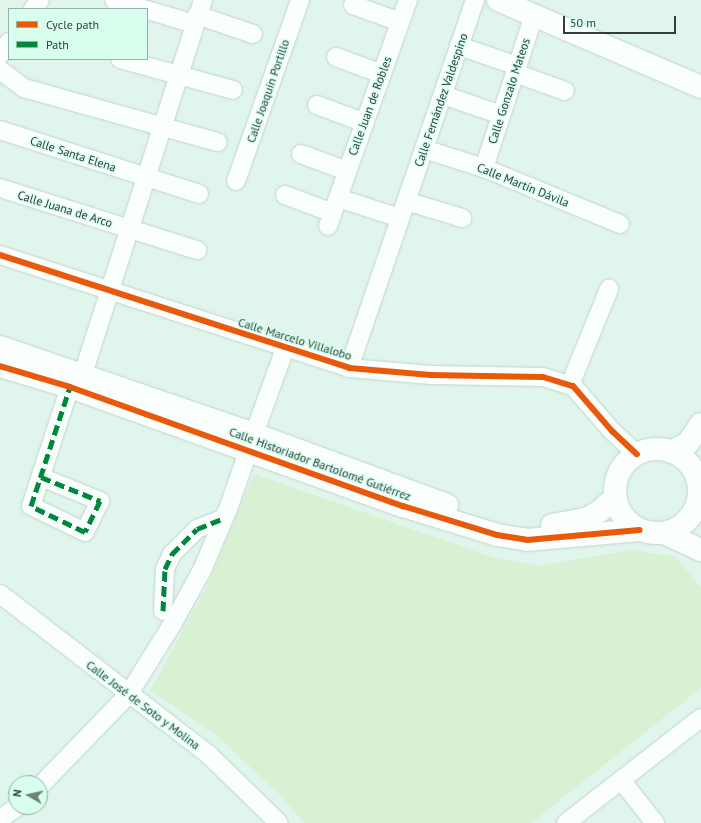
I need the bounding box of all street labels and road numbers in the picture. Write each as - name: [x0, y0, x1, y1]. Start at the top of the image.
- street label: Calle Fernández Valdespino: [411, 31, 471, 169]
- street label: Calle Gonzalo Mateos: [485, 36, 533, 146]
- street label: Calle Joaquín Portillo: [244, 37, 292, 145]
- street label: Calle Juan de Robles: [345, 54, 395, 158]
- street label: Calle Santa Elena: [28, 133, 118, 175]
- street label: Calle Martín Dávila: [475, 160, 571, 210]
- street label: Calle Juana de Arco: [16, 188, 114, 230]
- street label: Calle Marcelo Villalobo: [236, 315, 354, 363]
- street label: Calle Historiador Bartolomé Gutiérrez: [227, 424, 413, 504]
- street label: Calle José de Soto y Molina: [83, 657, 203, 753]

